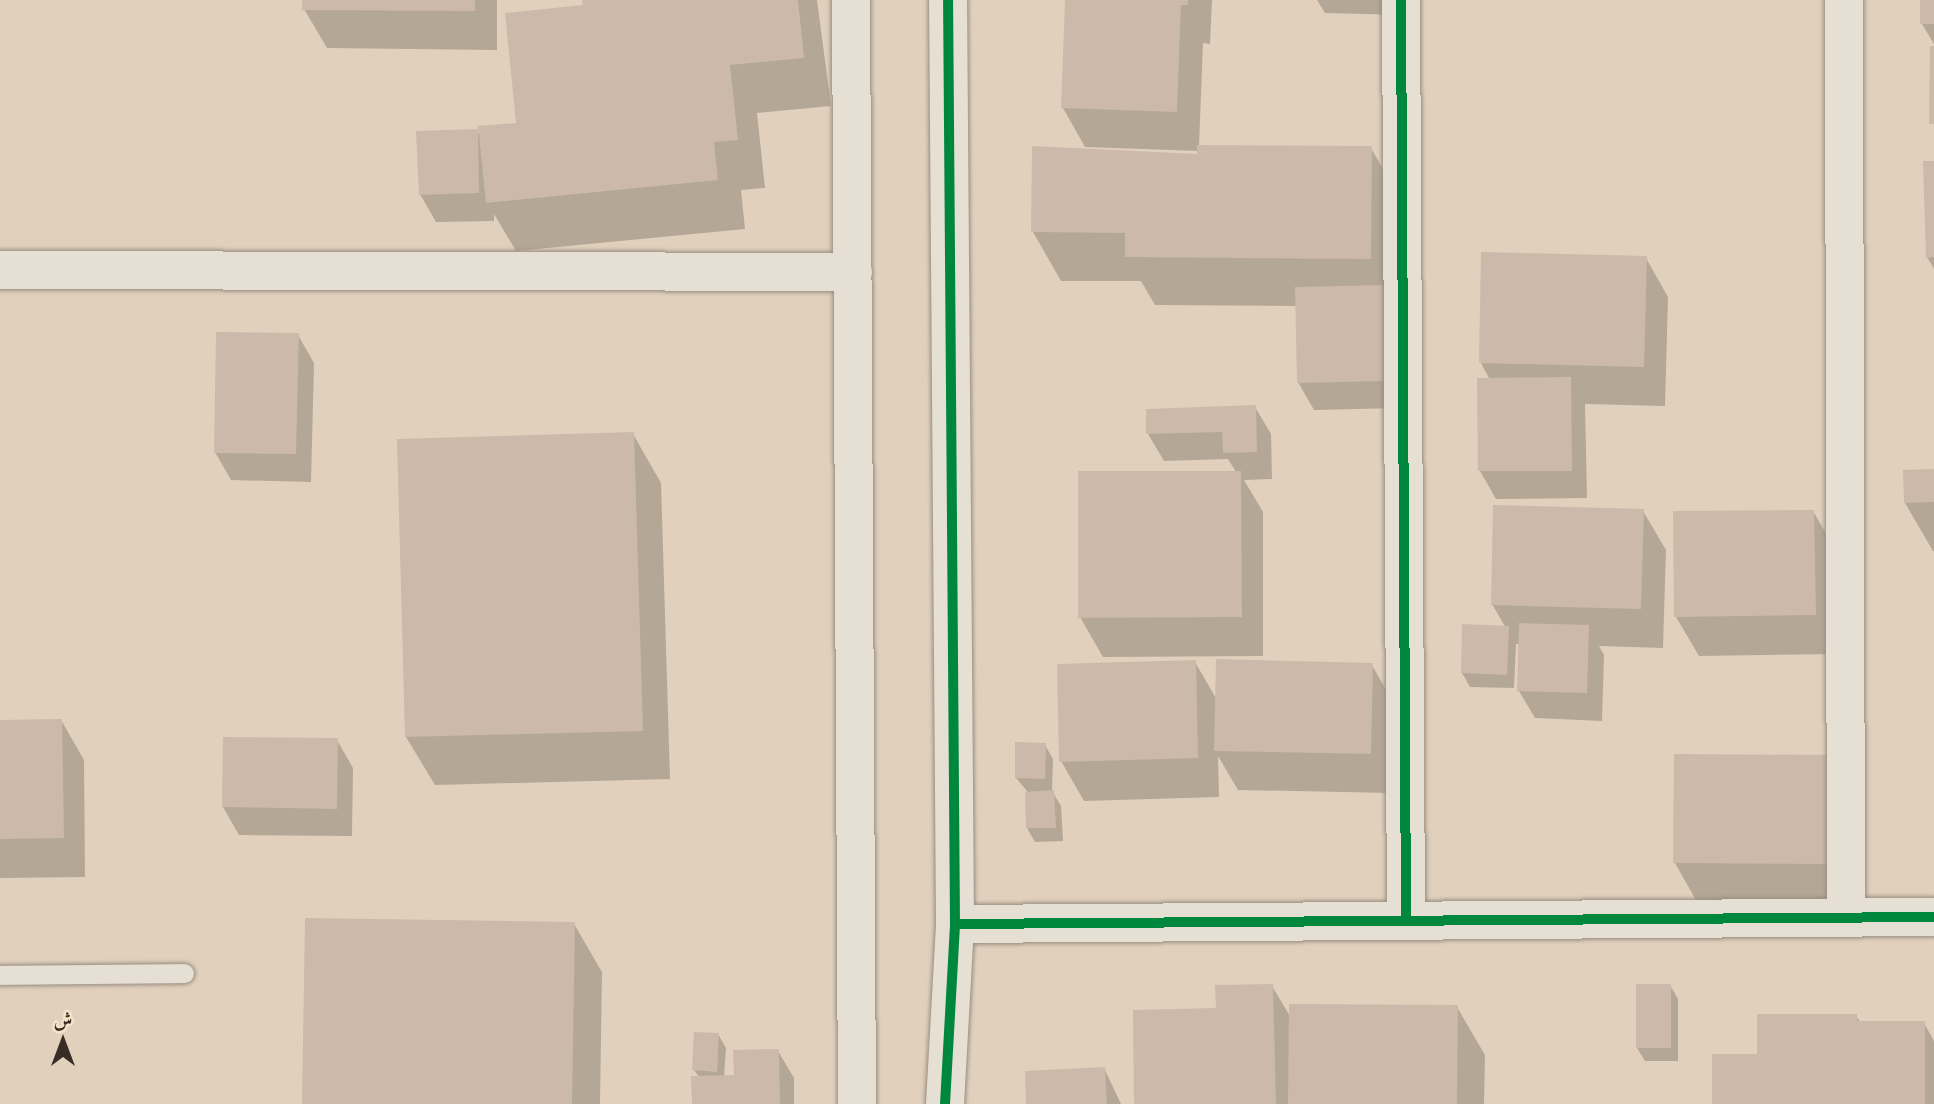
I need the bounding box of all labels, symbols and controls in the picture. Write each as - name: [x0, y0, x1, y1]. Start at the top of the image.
- north arrow: [28, 1006, 98, 1076]
- text: ش: [54, 1007, 72, 1033]

